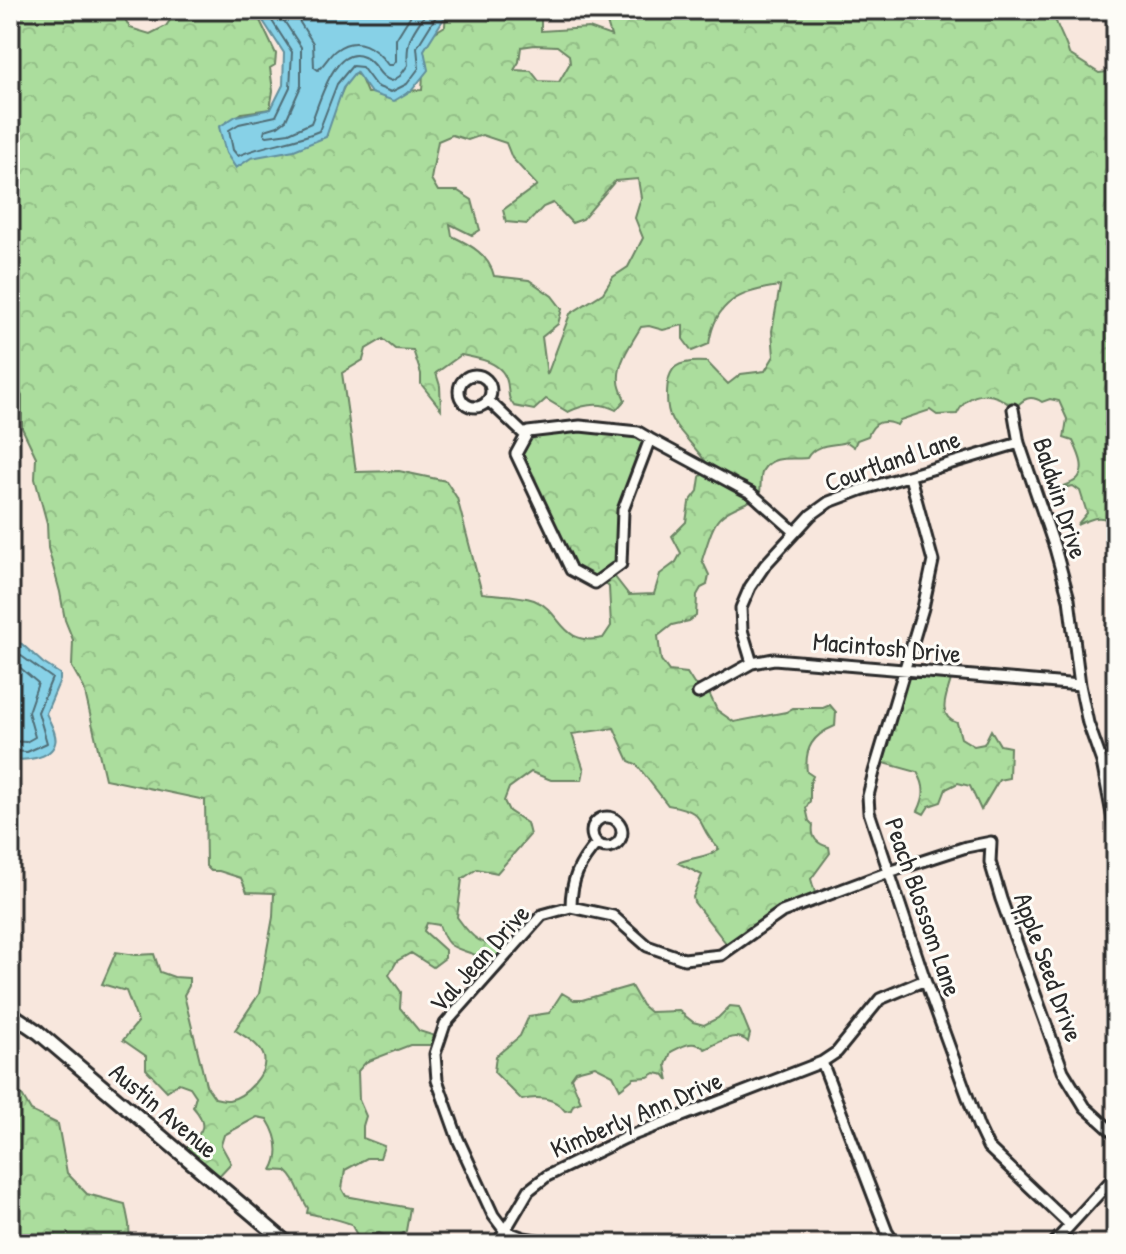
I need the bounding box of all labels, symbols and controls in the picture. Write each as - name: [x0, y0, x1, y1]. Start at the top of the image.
- street label: Courtland Lane: [820, 420, 964, 500]
- street label: Baldwin Drive: [1025, 433, 1097, 563]
- street label: Macintosh Drive: [811, 623, 963, 671]
- street label: Peach Blossom Lane: [877, 813, 971, 1001]
- street label: Apple Seed Drive: [1006, 888, 1092, 1046]
- street label: Val Jean Drive: [421, 896, 537, 1020]
- street label: Austin Avenue: [102, 1054, 226, 1166]
- street label: Kimberly Ann Drive: [545, 1062, 727, 1166]

